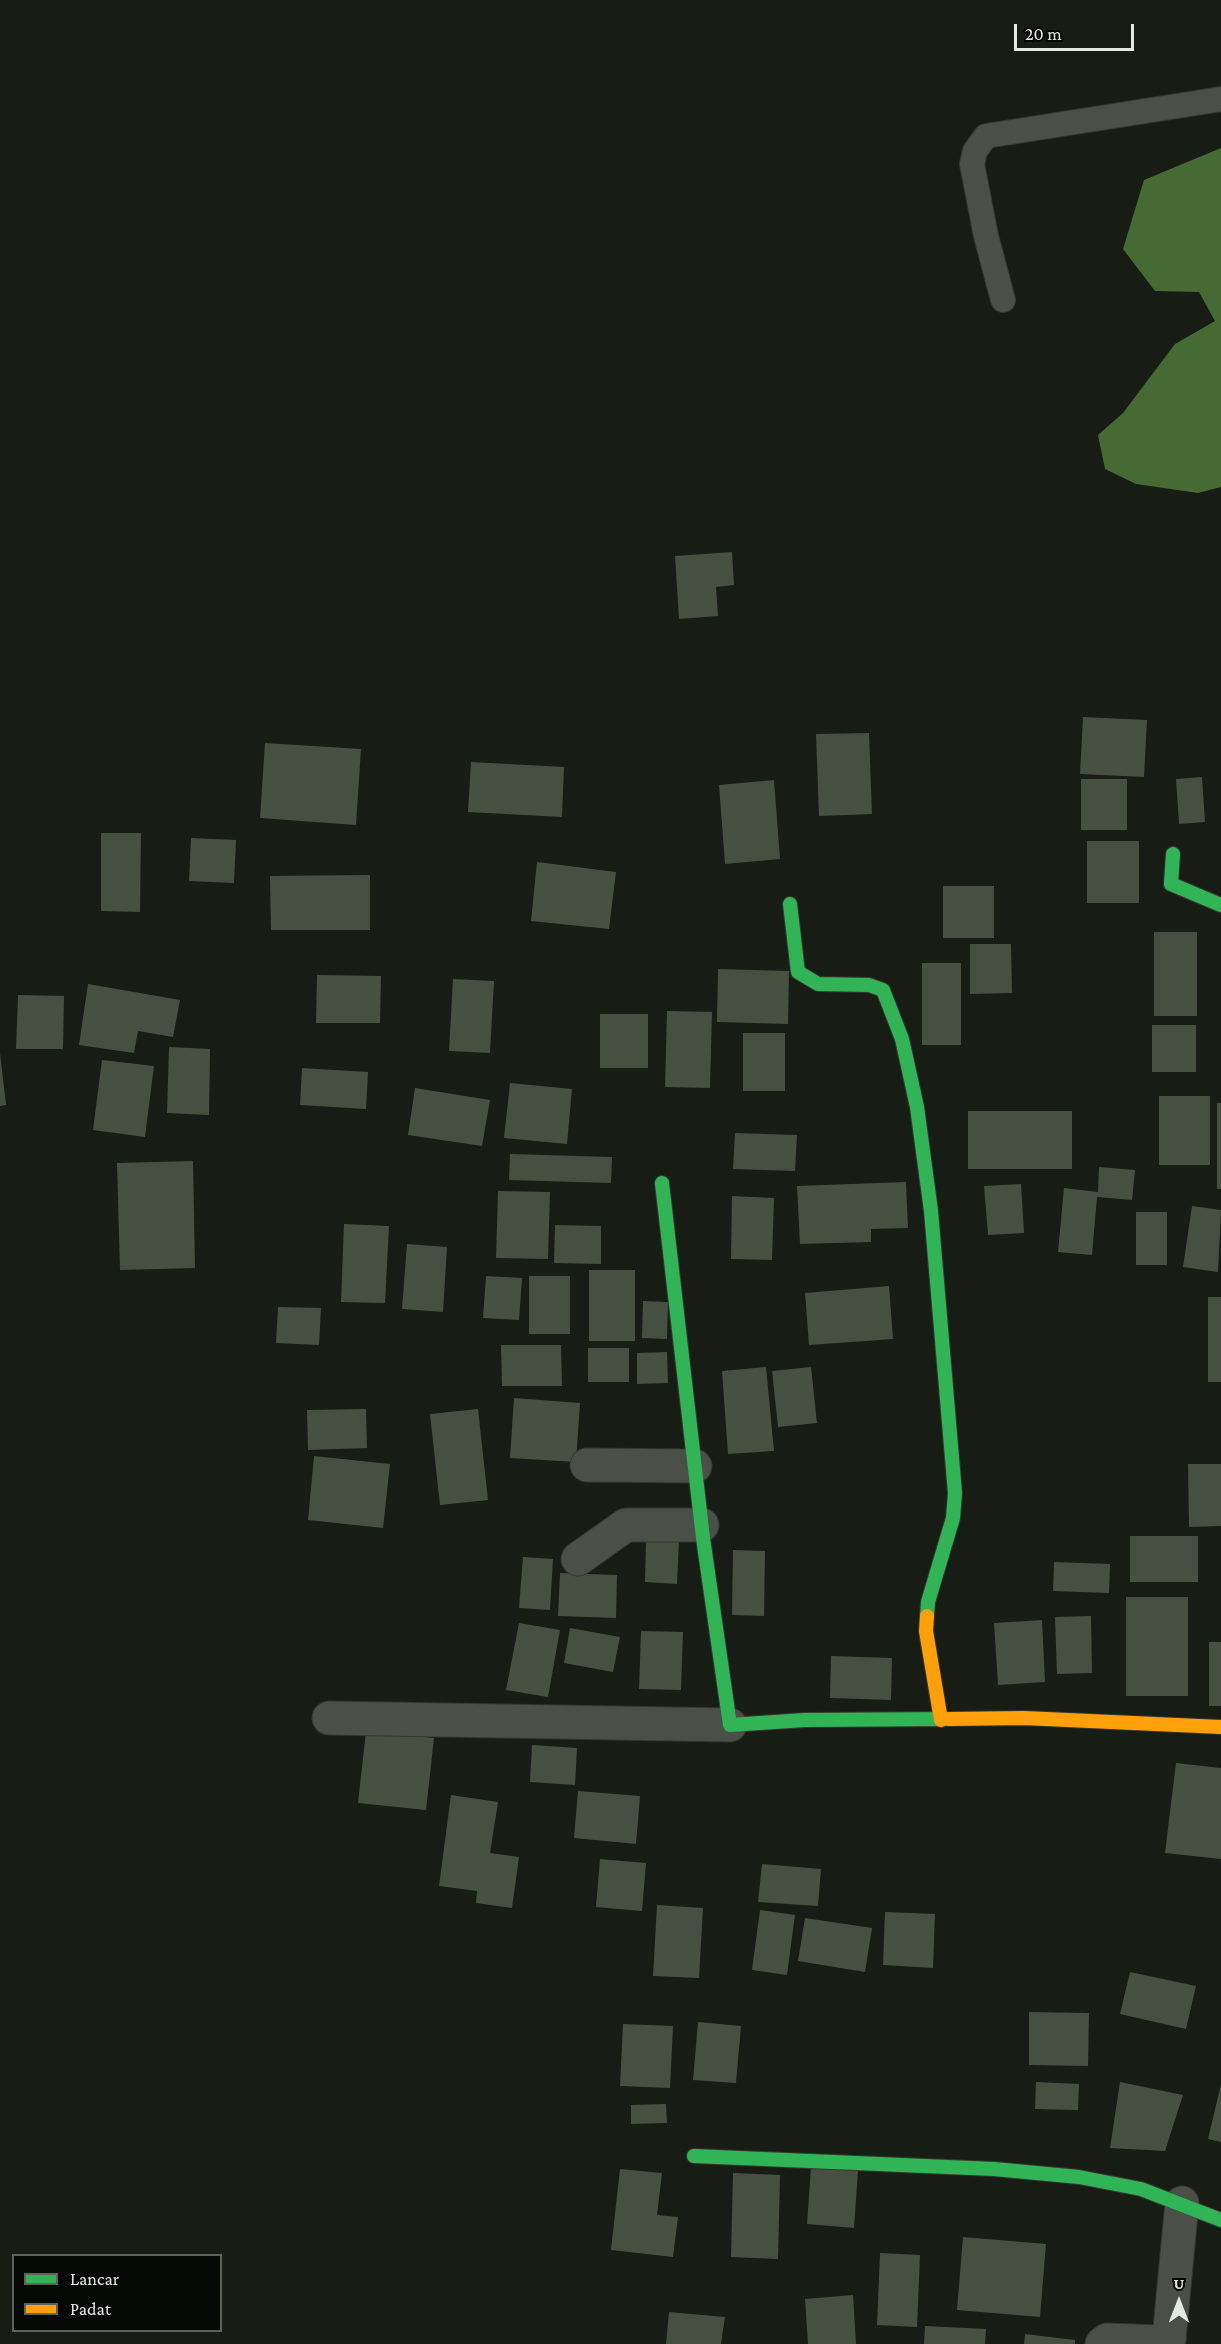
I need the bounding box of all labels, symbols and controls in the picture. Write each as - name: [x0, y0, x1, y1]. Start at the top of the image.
- scale bar: [1017, 12, 1137, 50]
- text: 20 m: [1025, 24, 1062, 44]
- legend: [12, 2254, 222, 2332]
- text: Lancar: [70, 2269, 119, 2289]
- north arrow: [1149, 2272, 1209, 2332]
- text: U: [1174, 2275, 1184, 2292]
- text: Padat: [70, 2299, 111, 2319]

